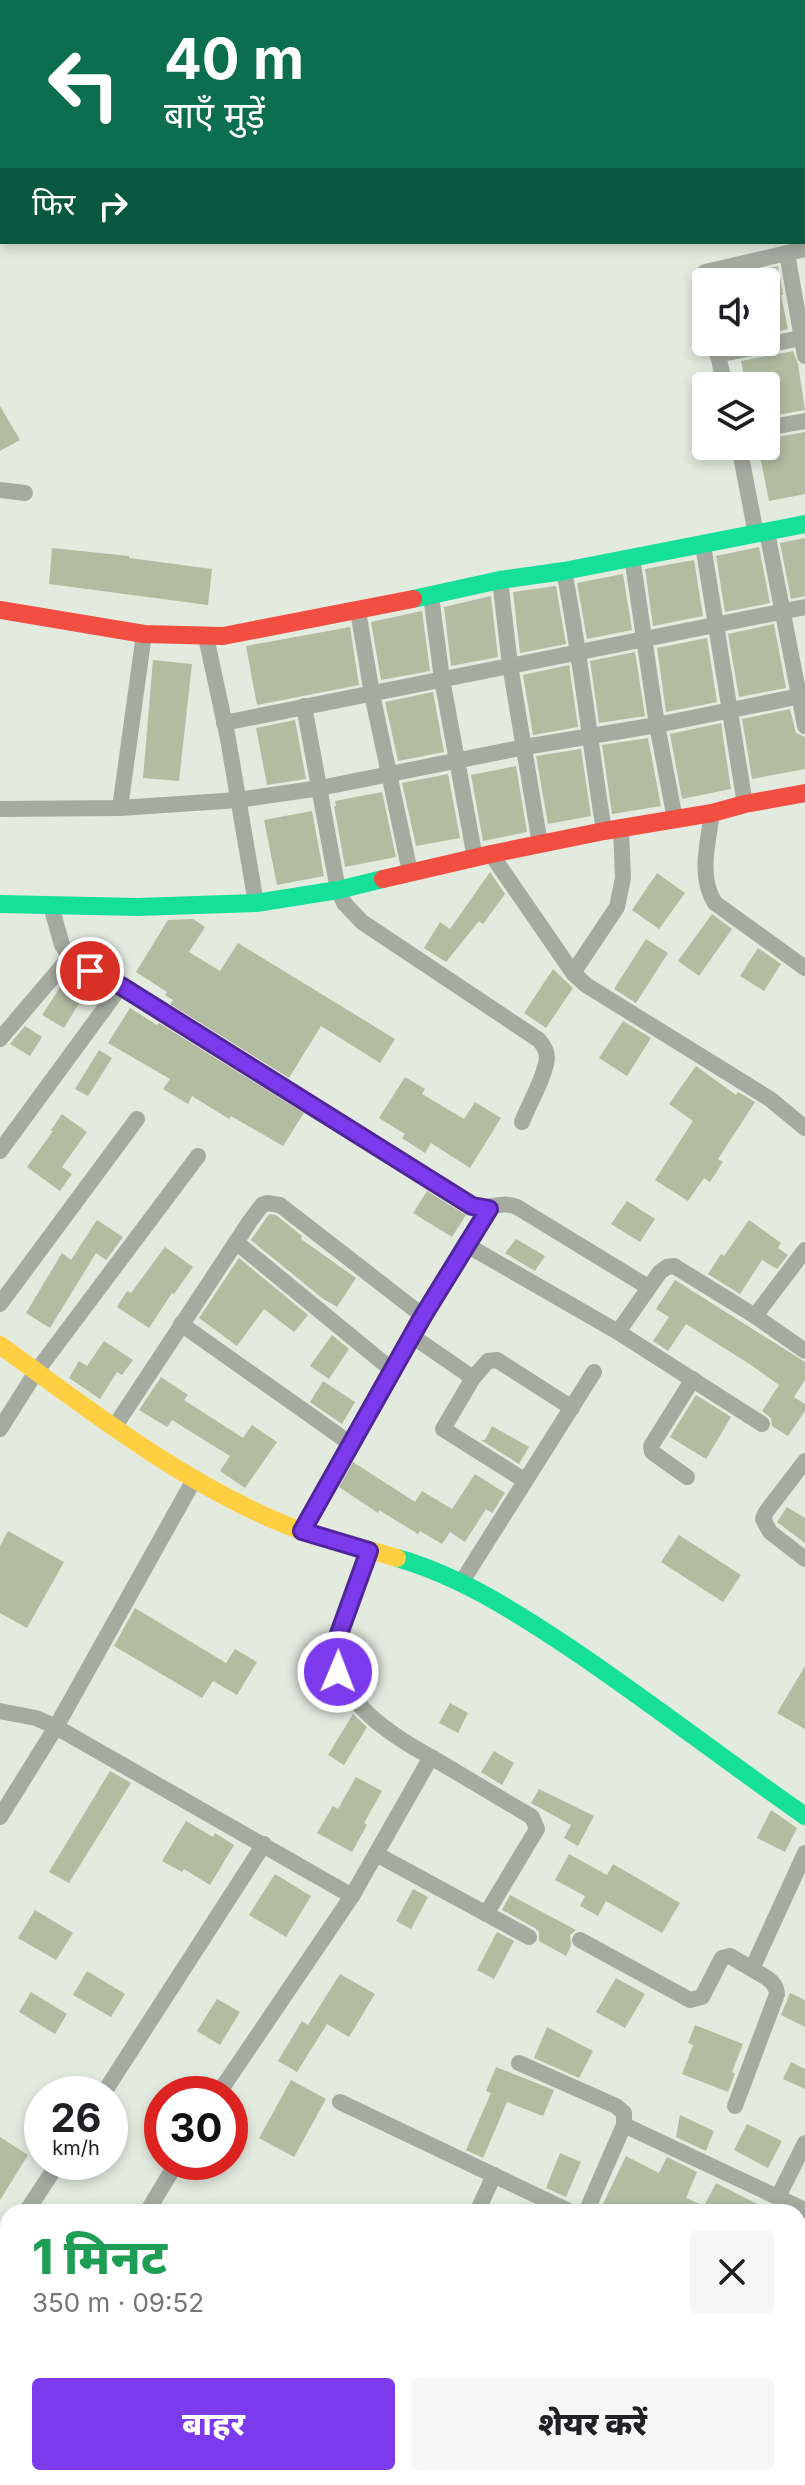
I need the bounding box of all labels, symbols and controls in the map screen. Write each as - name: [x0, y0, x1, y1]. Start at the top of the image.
- text: 40 m: [164, 25, 304, 93]
- icon: left: [32, 32, 136, 136]
- text: बाएँ मुड़ें: [164, 93, 265, 137]
- icon: right: [91, 184, 135, 228]
- text: फिर: [32, 186, 75, 222]
- map controls: [692, 268, 780, 460]
- button: sound: [692, 268, 780, 356]
- button: layers: [692, 372, 780, 460]
- pin: [56, 937, 124, 1005]
- icon: arrive: [68, 949, 112, 993]
- position arrow: [296, 1630, 380, 1714]
- speed limit sign: 30: [144, 2076, 248, 2180]
- text: 26: [50, 2093, 102, 2142]
- text: km/h: [52, 2136, 100, 2160]
- text: 1 मिनट: [32, 2227, 167, 2286]
- button: close: [690, 2230, 774, 2314]
- text: 350 m · 09:52: [32, 2287, 204, 2318]
- button: बाहर: [32, 2378, 395, 2470]
- button: शेयर करें: [411, 2378, 774, 2470]

